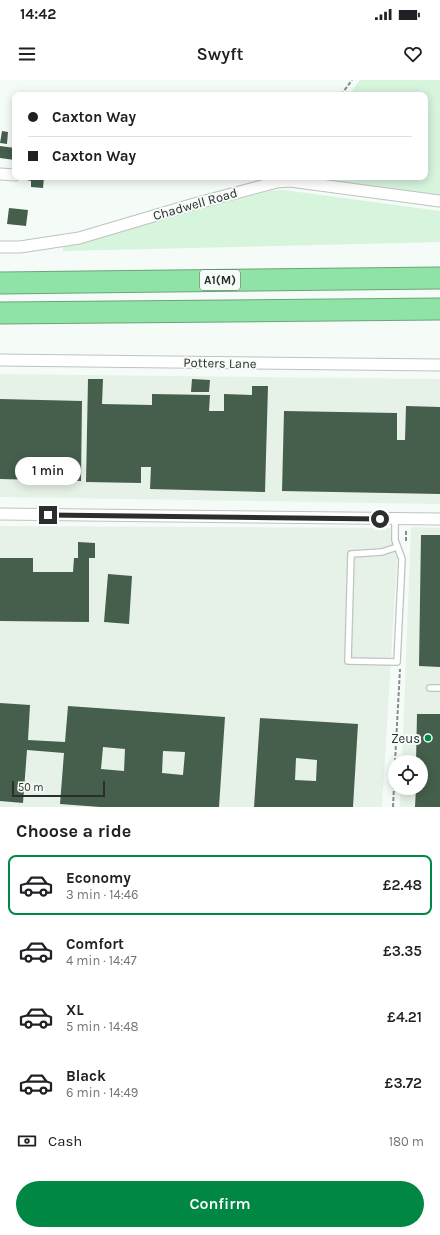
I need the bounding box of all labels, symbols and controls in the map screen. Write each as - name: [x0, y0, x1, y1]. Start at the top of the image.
- text: 14:42: [20, 5, 56, 23]
- icon: menu: [16, 43, 38, 65]
- text: Swyft: [196, 43, 244, 65]
- icon: heart: [402, 43, 424, 65]
- text: Caxton Way: [52, 108, 136, 126]
- text: Caxton Way: [52, 147, 136, 165]
- street label: Chadwell Road: [151, 185, 239, 223]
- road number: A1(M): [200, 270, 240, 290]
- street label: Potters Lane: [183, 355, 257, 371]
- callout: 1 min: [15, 457, 81, 485]
- text: 1 min: [32, 463, 64, 478]
- route end: [39, 506, 57, 524]
- route start: [371, 510, 389, 528]
- place label: Zeus: [391, 731, 420, 746]
- marker: Zeus: [423, 733, 433, 743]
- map controls: [388, 755, 428, 795]
- button: locate: [388, 755, 428, 795]
- scale bar: [12, 779, 105, 798]
- text: 50 m: [18, 781, 44, 794]
- text: Choose a ride: [16, 820, 131, 842]
- icon: car: [18, 867, 54, 903]
- text: Economy: [66, 869, 131, 887]
- text: £2.48: [383, 876, 422, 894]
- text: 3 min · 14:46: [66, 887, 138, 902]
- icon: car: [18, 933, 54, 969]
- text: Comfort: [66, 935, 124, 953]
- text: £3.35: [383, 942, 422, 960]
- text: 4 min · 14:47: [66, 953, 137, 968]
- icon: car: [18, 999, 54, 1035]
- text: XL: [66, 1001, 84, 1019]
- text: £4.21: [387, 1008, 422, 1026]
- text: 5 min · 14:48: [66, 1019, 139, 1034]
- icon: car: [18, 1065, 54, 1101]
- text: Black: [66, 1067, 106, 1085]
- text: £3.72: [385, 1074, 422, 1092]
- text: 6 min · 14:49: [66, 1085, 138, 1100]
- icon: cash: [16, 1130, 38, 1152]
- text: Cash: [48, 1132, 82, 1150]
- text: 180 m: [389, 1134, 424, 1149]
- button: Confirm: [16, 1181, 424, 1227]

